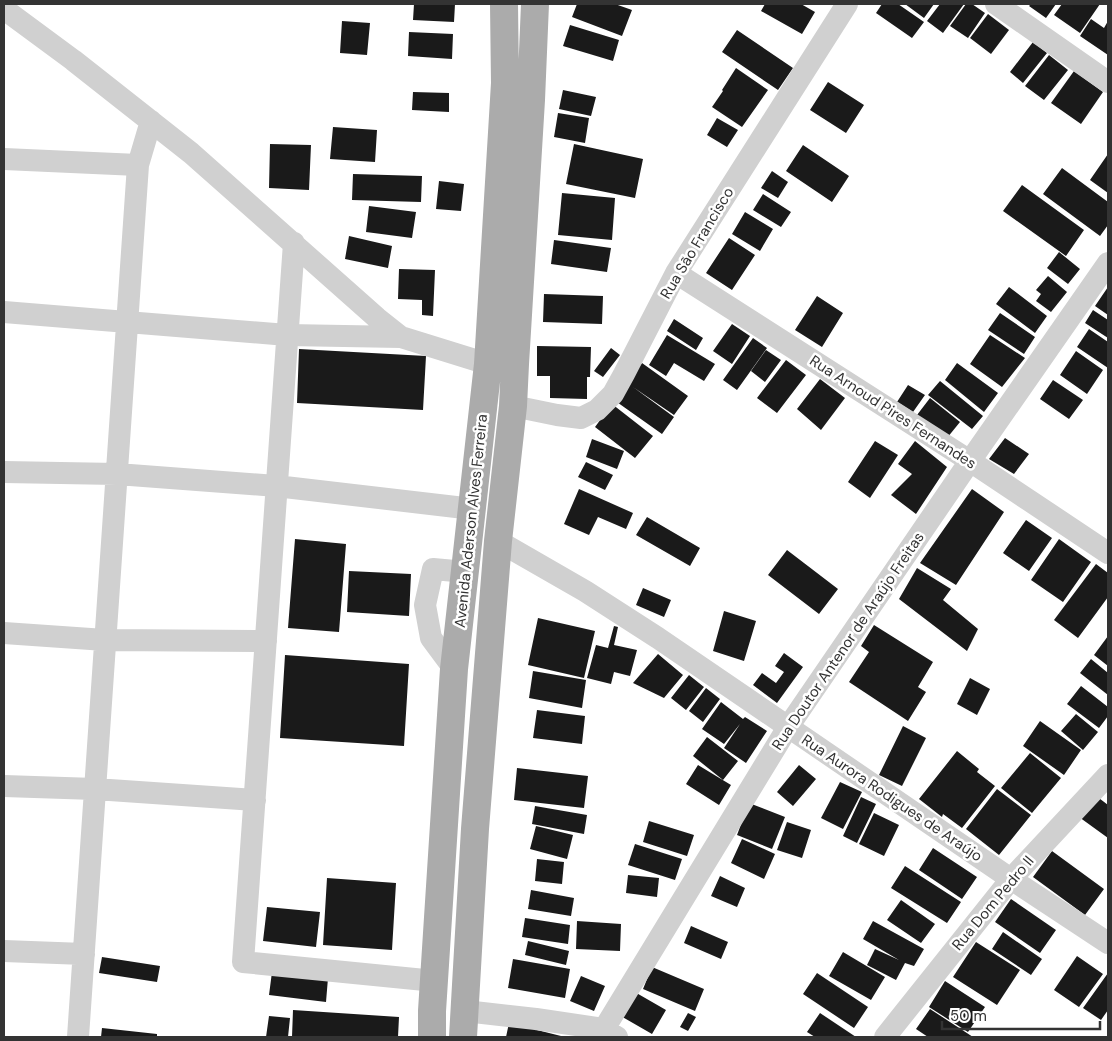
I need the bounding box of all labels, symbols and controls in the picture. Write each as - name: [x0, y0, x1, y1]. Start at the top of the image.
- street label: Rua São Francisco: [656, 183, 738, 303]
- street label: Rua Arnoud Pires Fernandes: [806, 351, 980, 473]
- street label: Avenida Aderson Alves Ferreira: [450, 413, 492, 629]
- street label: Rua Doutor Antenor de Araújo Freitas: [767, 528, 929, 754]
- street label: Rua Aurora Rodigues de Araújo: [798, 730, 986, 866]
- street label: Rua Dom Pedro II: [948, 852, 1038, 954]
- scale bar: [942, 998, 1100, 1030]
- text: 50 m: [950, 1006, 987, 1026]

